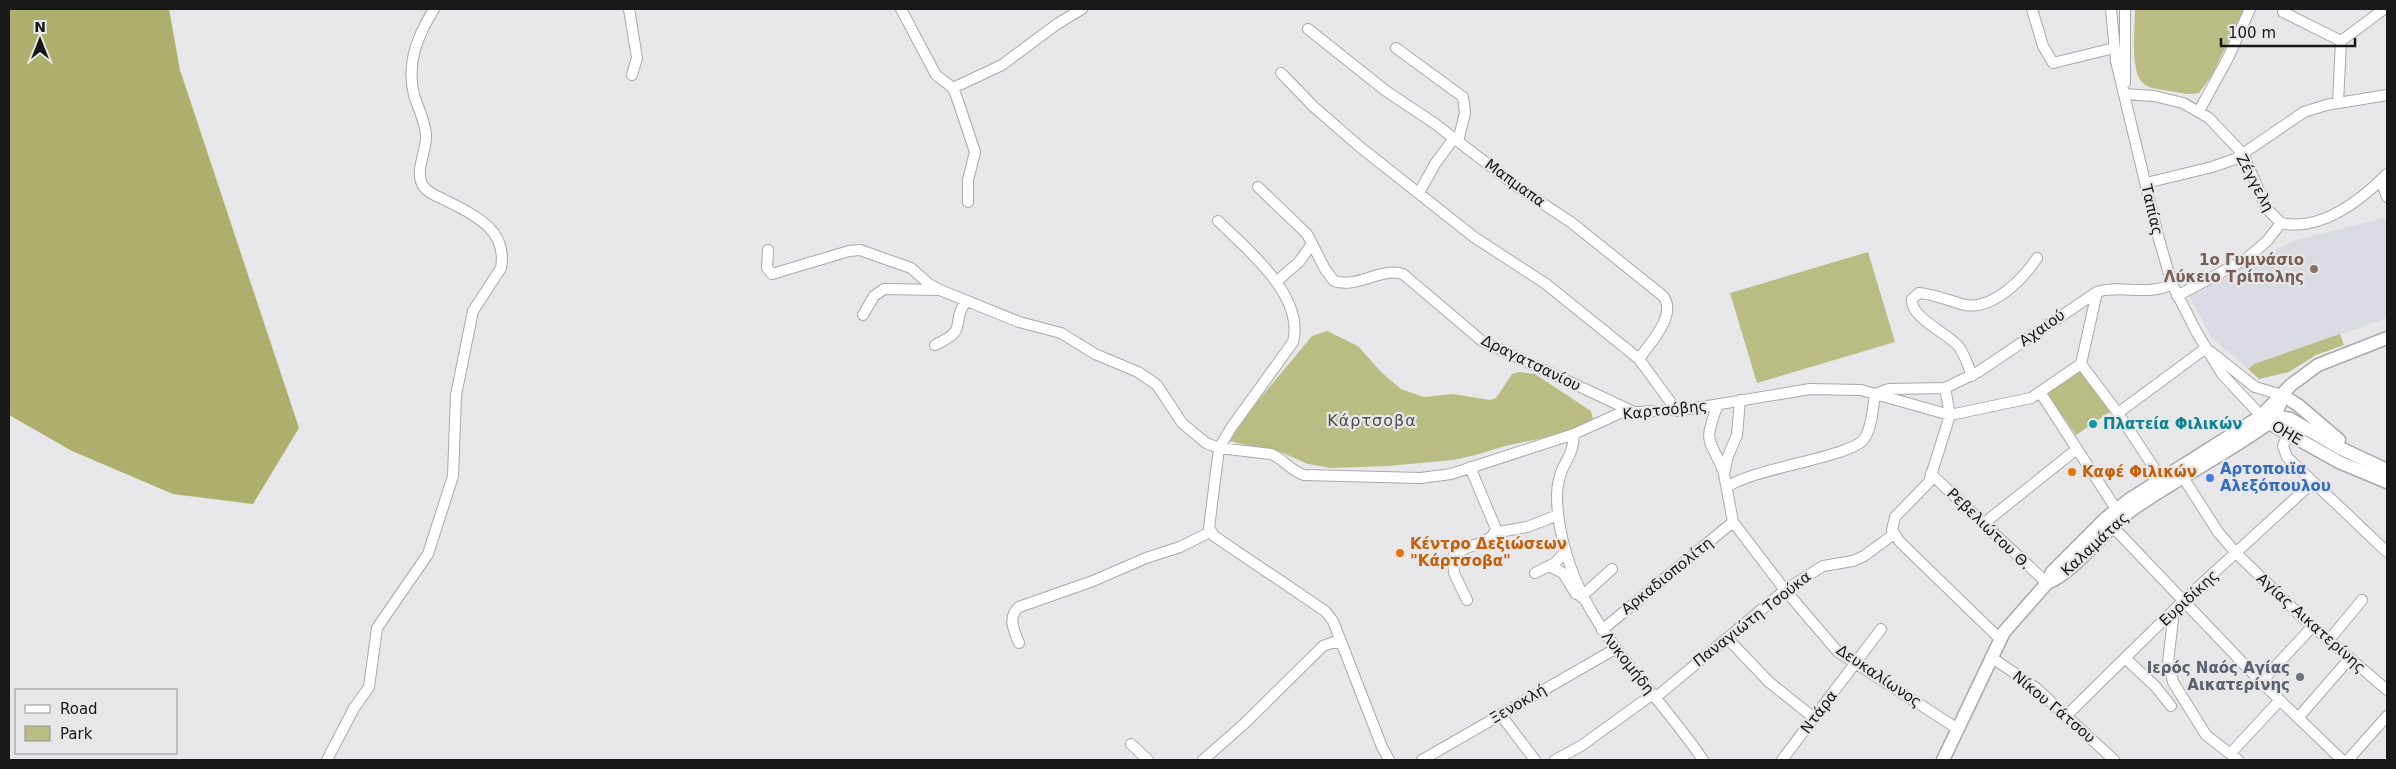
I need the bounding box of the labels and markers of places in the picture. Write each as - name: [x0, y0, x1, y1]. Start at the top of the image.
- place label: 1ο Γυμνάσιο Λύκειο Τρίπολης: [2164, 251, 2304, 286]
- marker: 1ο Γυμνάσιο Λύκειο Τρίπολης: [2308, 263, 2320, 275]
- place label: Πλατεία Φιλικών: [2103, 415, 2243, 433]
- marker: Πλατεία Φιλικών: [2087, 418, 2099, 430]
- place label: Αρτοποιϊα Αλεξόπουλου: [2220, 460, 2331, 495]
- place label: Καφέ Φιλικών: [2082, 463, 2197, 481]
- marker: Καφέ Φιλικών: [2066, 466, 2078, 478]
- marker: Αρτοποιϊα Αλεξόπουλου: [2204, 472, 2216, 484]
- place label: Κέντρο Δεξιώσεων "Κάρτσοβα": [1410, 535, 1567, 570]
- marker: Κέντρο Δεξιώσεων "Κάρτσοβα": [1394, 547, 1406, 559]
- place label: Ιερός Ναός Αγίας Αικατερίνης: [2147, 659, 2290, 694]
- marker: Ιερός Ναός Αγίας Αικατερίνης: [2294, 671, 2306, 683]

